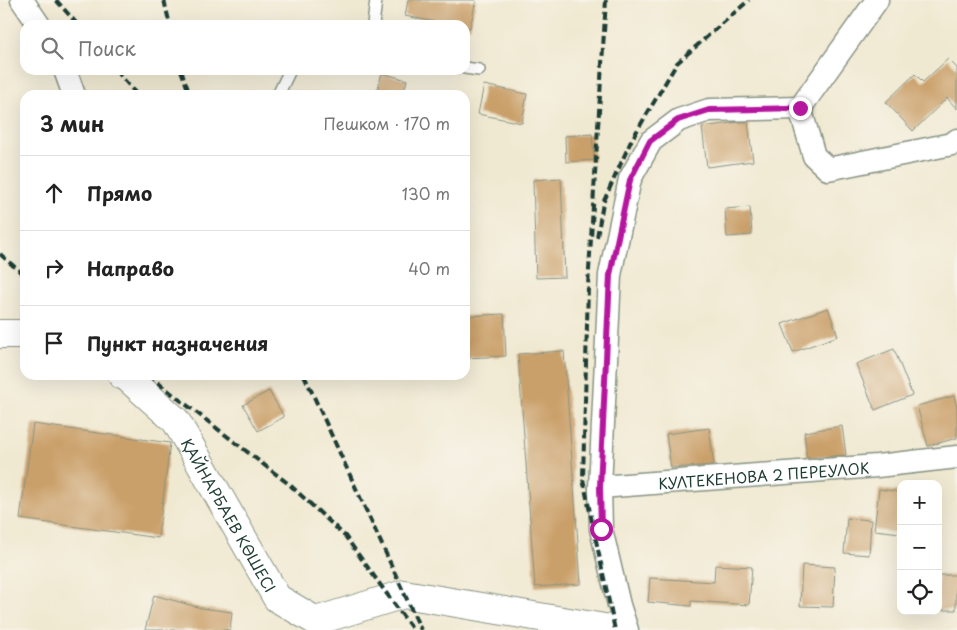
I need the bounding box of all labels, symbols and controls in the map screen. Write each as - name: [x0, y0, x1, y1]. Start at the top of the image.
- search box: [20, 20, 470, 75]
- icon: search: [38, 34, 66, 62]
- text: Поиск: [78, 34, 136, 62]
- route end: [789, 97, 812, 120]
- text: 3 мин: [40, 107, 104, 139]
- text: Пешком · 170 m: [323, 111, 450, 135]
- icon: ahead: [40, 179, 68, 207]
- text: Прямо: [87, 179, 152, 207]
- text: 130 m: [402, 181, 450, 205]
- icon: right: [40, 254, 68, 282]
- text: Направо: [87, 254, 174, 282]
- text: 40 m: [408, 256, 450, 280]
- icon: arrive: [40, 329, 68, 357]
- text: Пункт назначения: [87, 329, 268, 357]
- street label: ҚАЙНАРБАЕВ КӨШЕСІ: [176, 433, 282, 596]
- street label: КУЛТЕКЕНОВА 2 ПЕРЕУЛОК: [657, 455, 870, 494]
- map controls: [897, 480, 942, 615]
- button: +: [897, 480, 942, 525]
- route start: [590, 518, 613, 541]
- button: −: [897, 525, 942, 570]
- button: locate: [897, 570, 942, 615]

